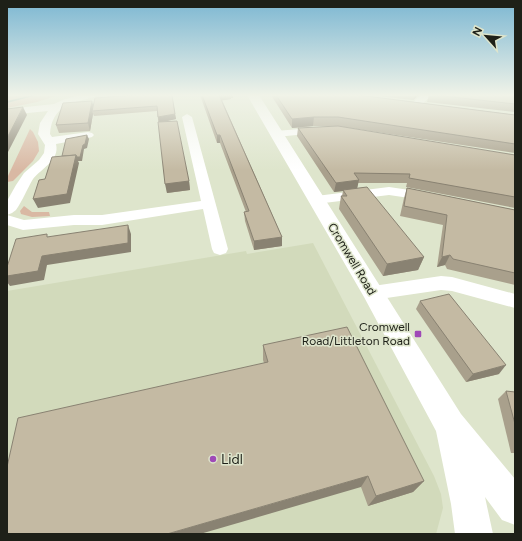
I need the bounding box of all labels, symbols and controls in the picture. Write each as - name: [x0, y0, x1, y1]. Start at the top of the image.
- north arrow: [466, 16, 506, 56]
- text: N: [470, 25, 485, 38]
- street label: Cromwell Road: [325, 220, 379, 298]
- place label: Cromwell Road/Littleton Road: [302, 320, 410, 348]
- marker: Cromwell Road/Littleton Road: [413, 329, 423, 339]
- place label: Lidl: [221, 451, 243, 468]
- marker: Lidl: [208, 454, 218, 464]

